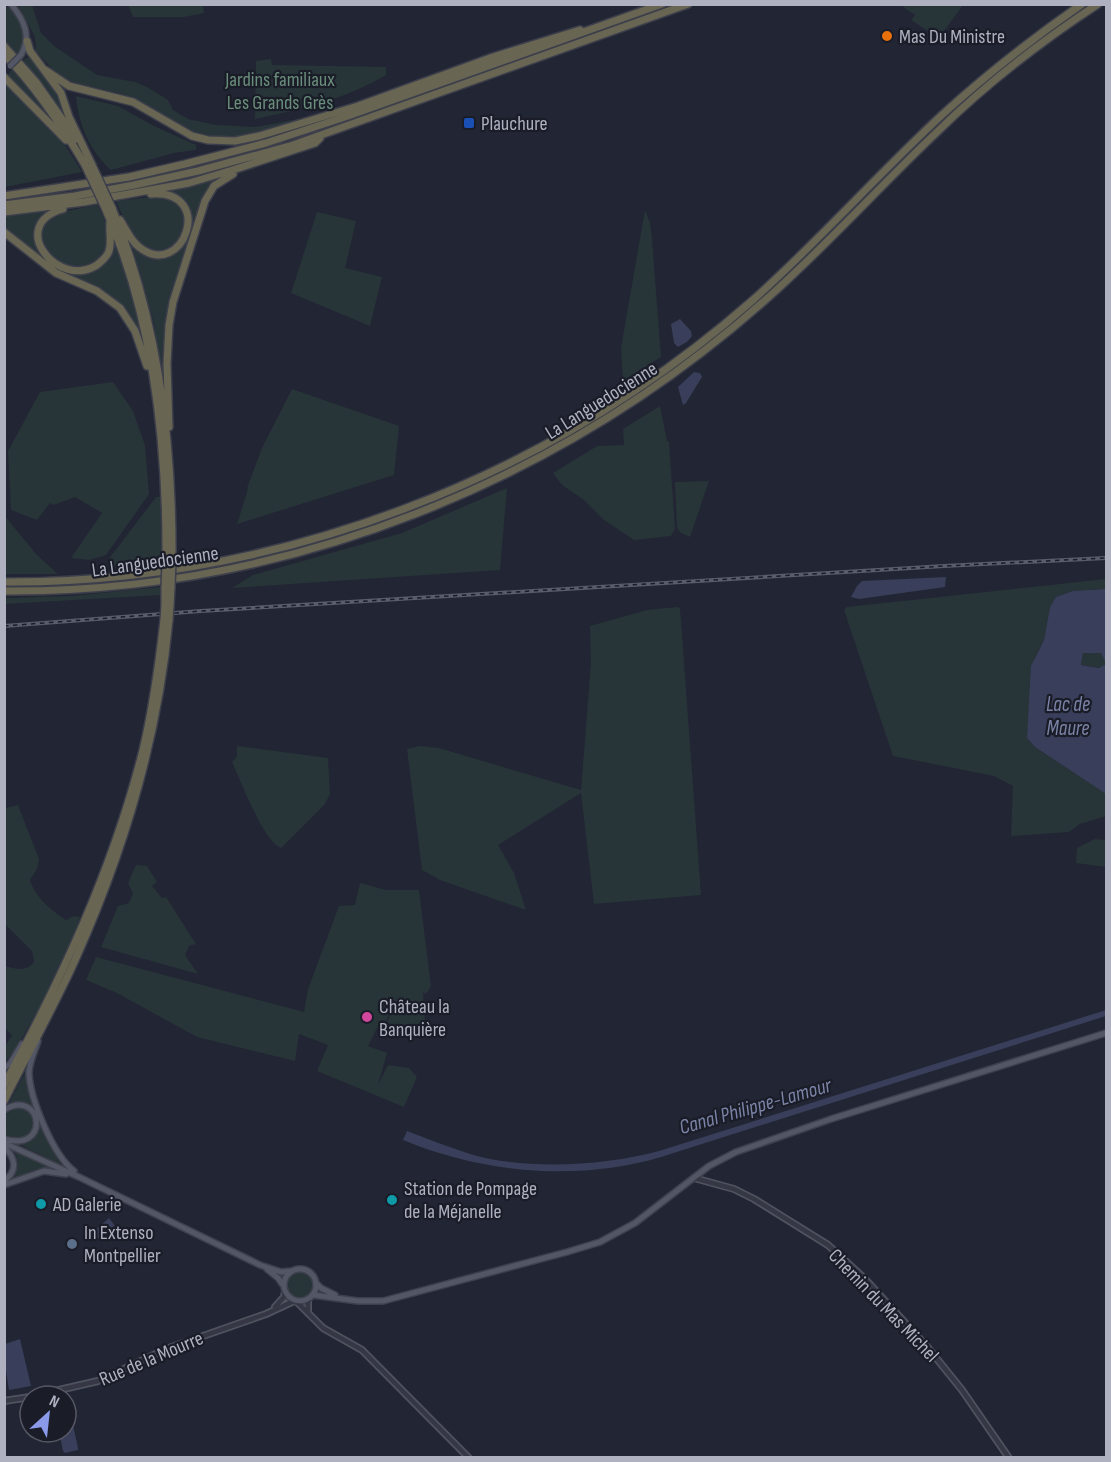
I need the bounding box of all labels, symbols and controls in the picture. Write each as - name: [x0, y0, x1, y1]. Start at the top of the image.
- place label: Mas Du Ministre: [899, 25, 1005, 49]
- marker: Mas Du Ministre: [880, 29, 894, 43]
- park label: Jardins familiaux Les Grands Grès: [224, 68, 335, 115]
- place label: Plauchure: [481, 112, 548, 136]
- marker: Plauchure: [462, 116, 476, 130]
- street label: La Languedocienne: [541, 357, 662, 445]
- street label: La Languedocienne: [90, 541, 220, 583]
- water label: Lac de Maure: [1046, 692, 1090, 741]
- place label: Château la Banquière: [379, 995, 450, 1042]
- marker: Château la Banquière: [360, 1010, 374, 1024]
- water label: Canal Philippe-Lamour: [676, 1073, 835, 1140]
- place label: Station de Pompage de la Méjanelle: [404, 1177, 537, 1224]
- place label: AD Galerie: [52, 1193, 121, 1217]
- marker: Station de Pompage de la Méjanelle: [385, 1193, 399, 1207]
- marker: AD Galerie: [34, 1197, 48, 1211]
- place label: In Extenso Montpellier: [84, 1221, 161, 1268]
- marker: In Extenso Montpellier: [65, 1237, 79, 1251]
- street label: Chemin du Mas Michel: [823, 1244, 943, 1367]
- street label: Rue de la Mourre: [96, 1326, 207, 1392]
- north arrow: [18, 1384, 78, 1444]
- text: N: [46, 1392, 62, 1412]

